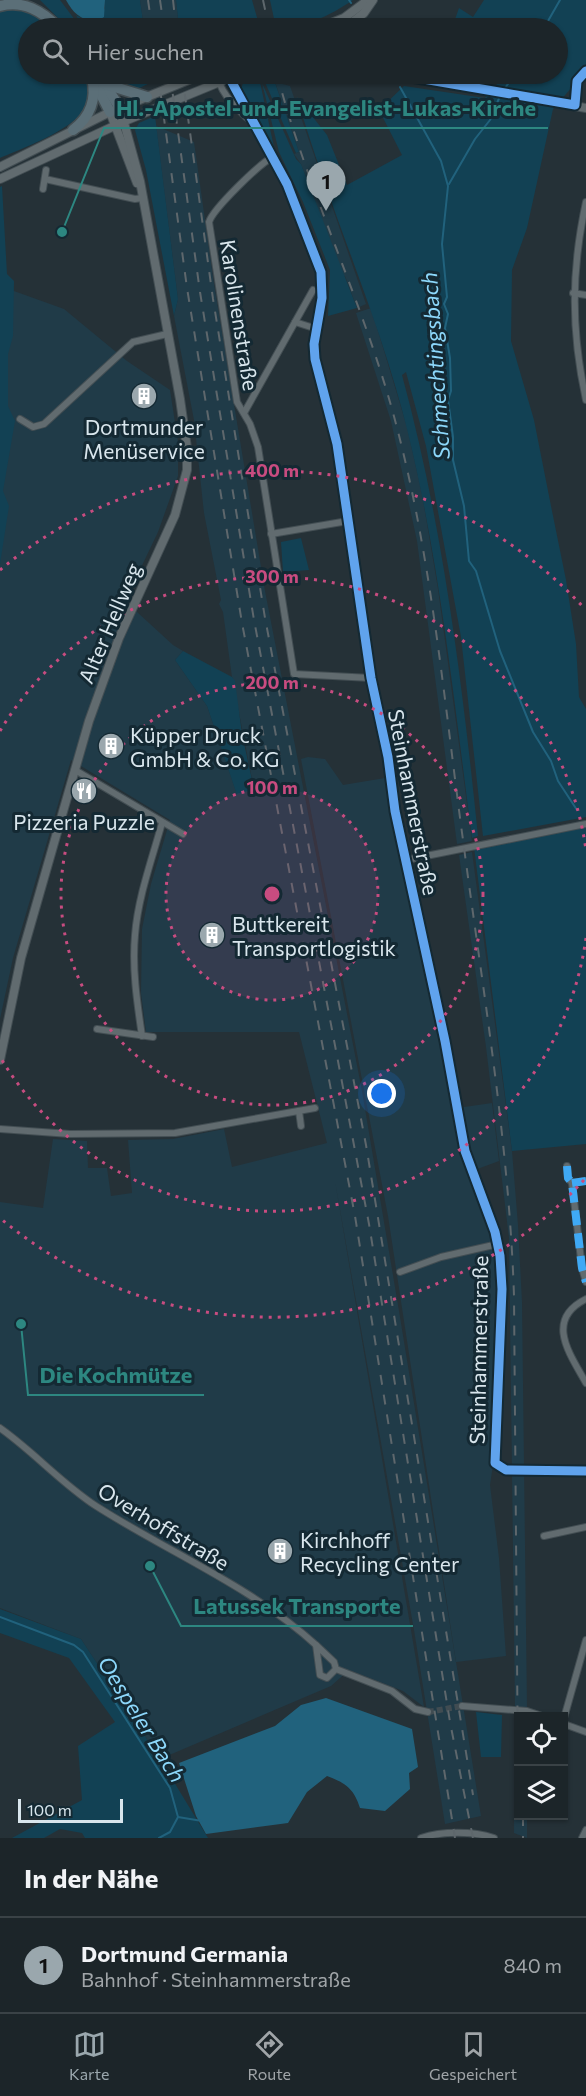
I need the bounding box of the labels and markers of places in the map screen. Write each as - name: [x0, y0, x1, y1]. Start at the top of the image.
- callout: Hl.-Apostel-und-Evangelist-Lukas-Kirche: [104, 88, 548, 128]
- pin: 1: [306, 162, 346, 211]
- building icon: Dortmunder Menüservice: [129, 381, 159, 411]
- place label: Dortmunder Menüservice: [83, 414, 205, 463]
- place label: Küpper Druck GmbH & Co. KG: [130, 722, 280, 771]
- building icon: Küpper Druck GmbH & Co. KG: [96, 731, 126, 761]
- restaurant icon: Pizzeria Puzzle: [69, 776, 99, 806]
- place label: Pizzeria Puzzle: [13, 809, 155, 834]
- centre of rings: [262, 884, 282, 904]
- place label: Buttkereit Transportlogistik: [232, 911, 396, 960]
- building icon: Buttkereit Transportlogistik: [197, 920, 227, 950]
- callout: Die Kochmütze: [28, 1355, 204, 1395]
- place label: Kirchhoff Recycling Center: [300, 1527, 459, 1576]
- building icon: Kirchhoff Recycling Center: [265, 1536, 295, 1566]
- callout: Latussek Transporte: [181, 1586, 413, 1626]

